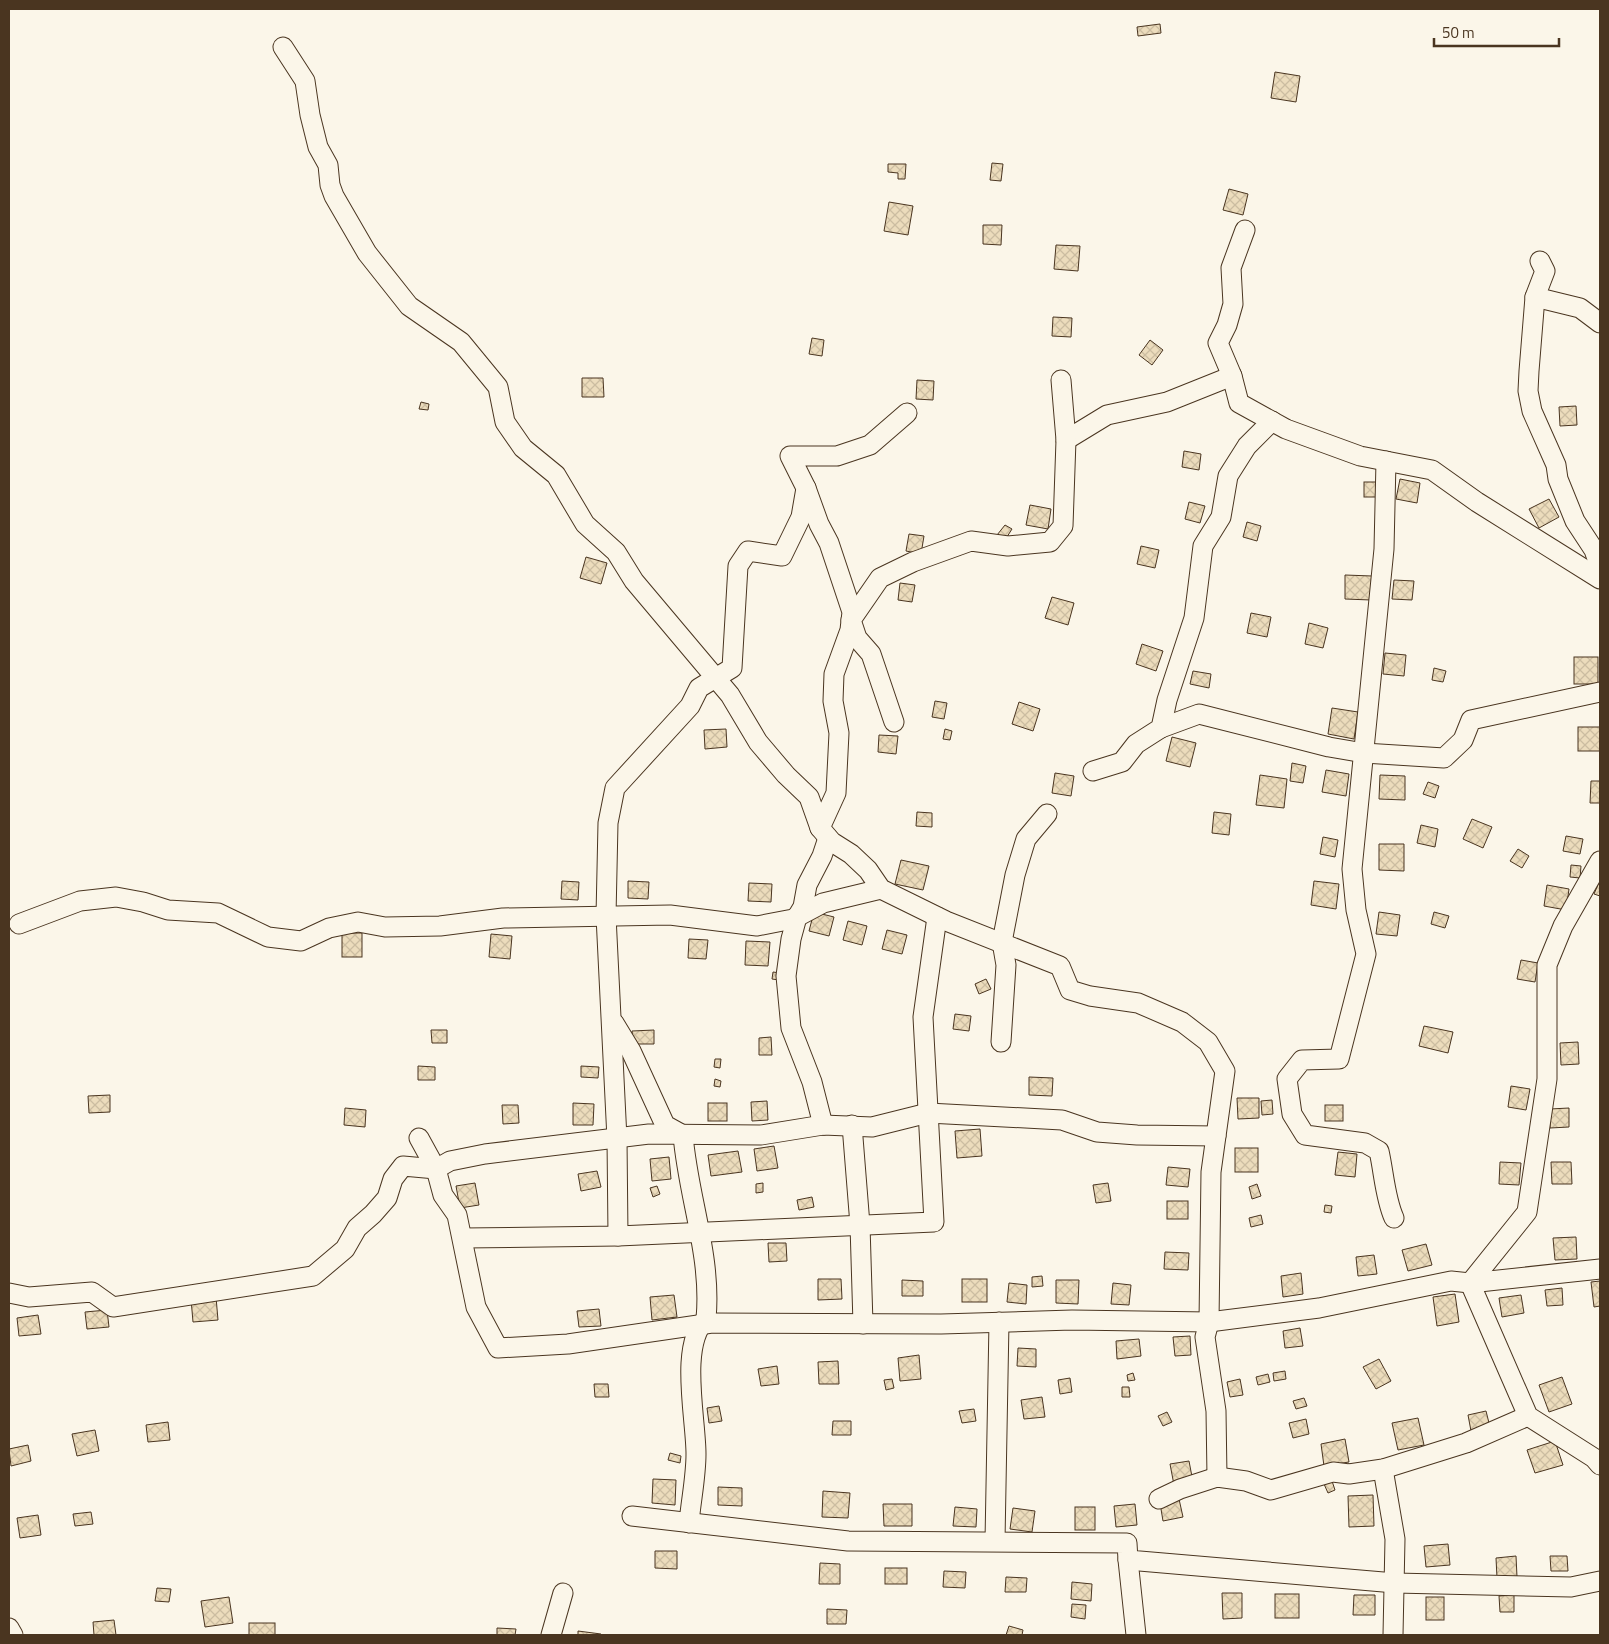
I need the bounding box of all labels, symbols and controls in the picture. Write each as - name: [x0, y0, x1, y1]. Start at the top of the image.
- scale bar: [1434, 15, 1559, 47]
- text: 50 m: [1442, 21, 1475, 44]

